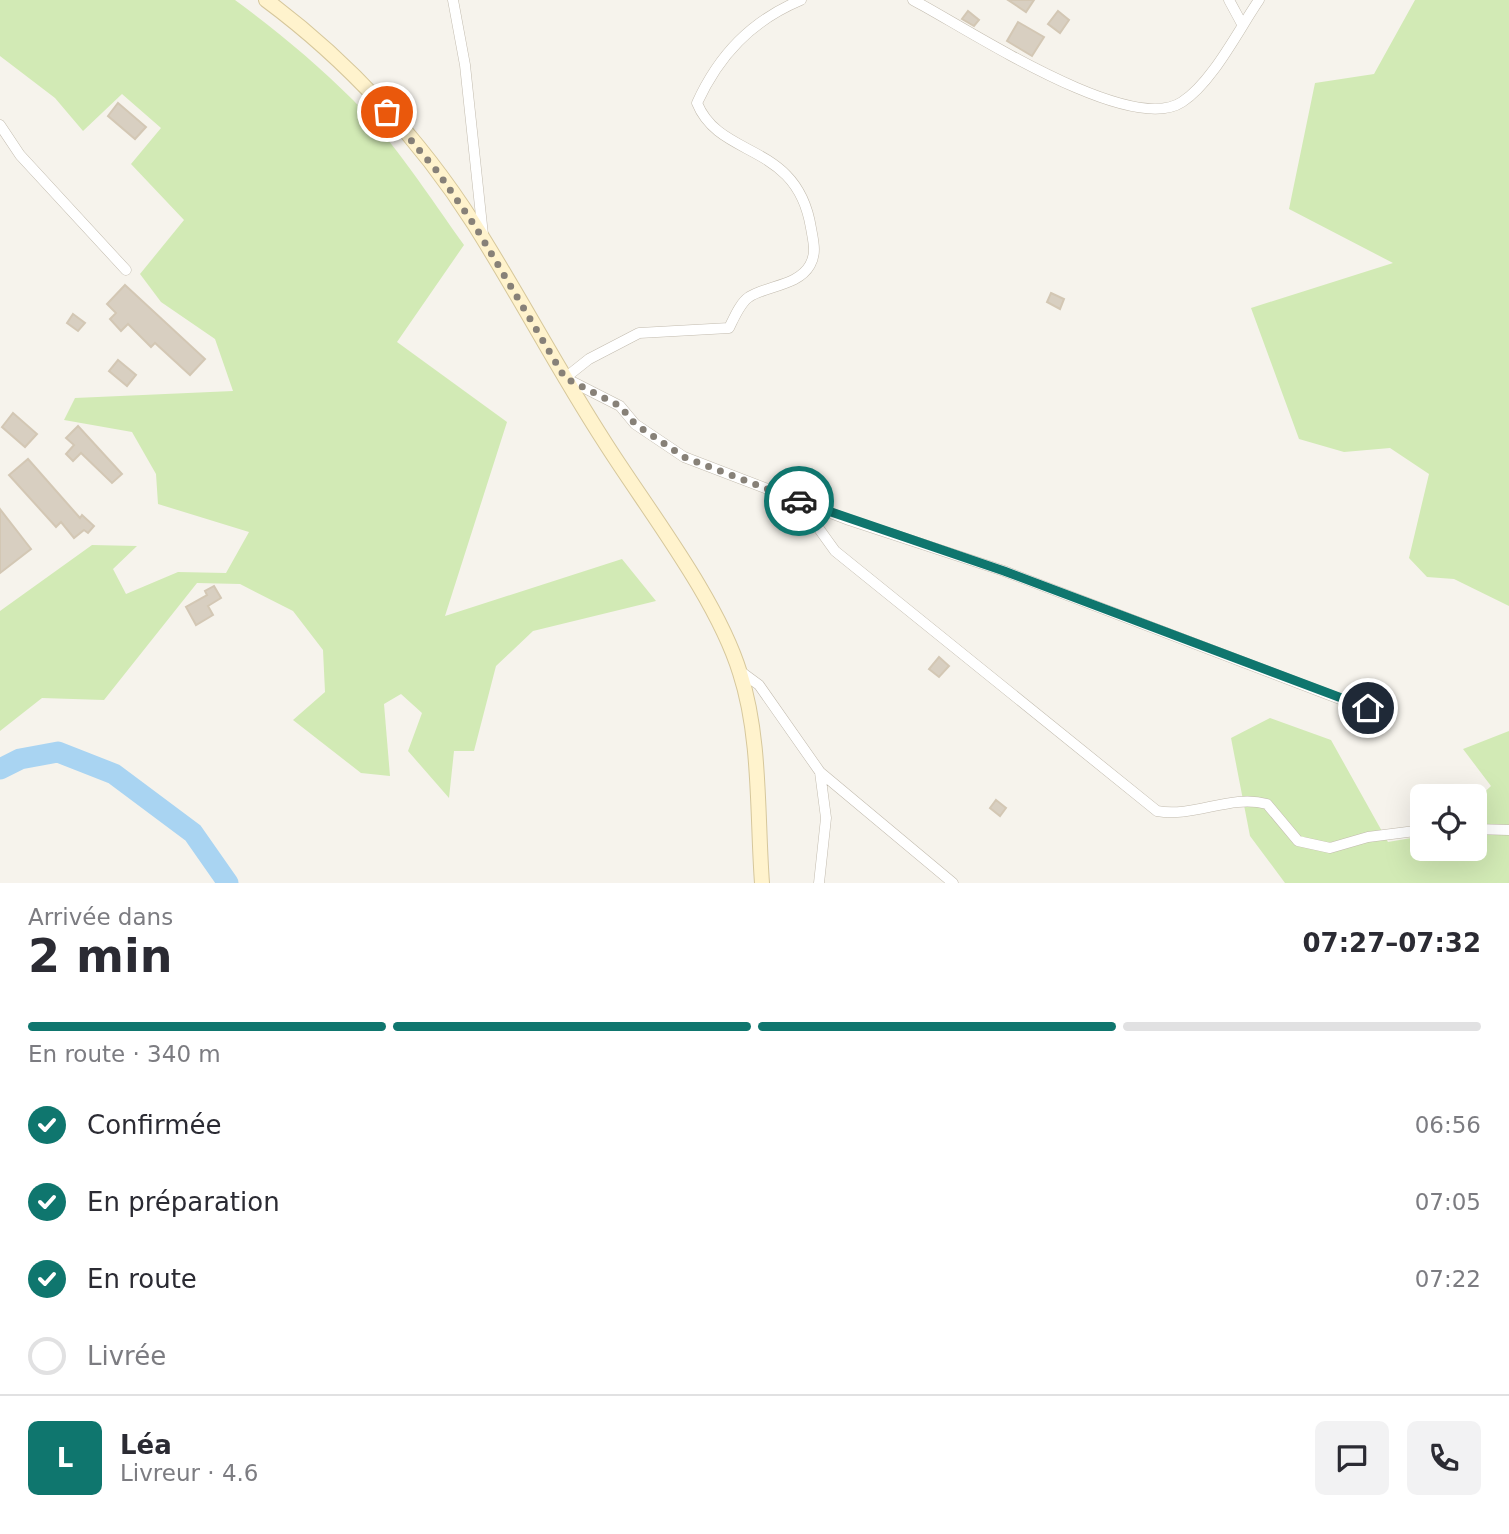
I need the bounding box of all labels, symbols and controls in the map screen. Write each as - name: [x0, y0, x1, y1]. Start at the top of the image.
- pin: [357, 82, 417, 142]
- icon: bag: [368, 93, 406, 131]
- courier: [764, 466, 834, 536]
- icon: car: [780, 482, 818, 520]
- pin: [1338, 678, 1398, 738]
- icon: home: [1349, 689, 1387, 727]
- map controls: [1410, 784, 1487, 861]
- button: locate: [1410, 784, 1487, 861]
- text: Arrivée dans: [28, 904, 173, 930]
- text: 07:27–07:32: [1302, 928, 1481, 958]
- text: 2 min: [28, 929, 172, 983]
- text: En route · 340 m: [28, 1041, 221, 1067]
- icon: check: [28, 1106, 66, 1144]
- text: Confirmée: [87, 1110, 221, 1140]
- text: 06:56: [1415, 1112, 1481, 1138]
- icon: check: [28, 1183, 66, 1221]
- text: En préparation: [87, 1187, 280, 1217]
- text: 07:05: [1415, 1189, 1481, 1215]
- icon: check: [28, 1260, 66, 1298]
- text: En route: [87, 1264, 197, 1294]
- text: 07:22: [1415, 1266, 1481, 1292]
- text: Livrée: [87, 1341, 166, 1371]
- button: chat: [1315, 1421, 1389, 1495]
- button: phone: [1407, 1421, 1481, 1495]
- text: Léa: [120, 1430, 172, 1460]
- text: L: [57, 1443, 73, 1473]
- text: Livreur · 4.6: [120, 1460, 258, 1486]

